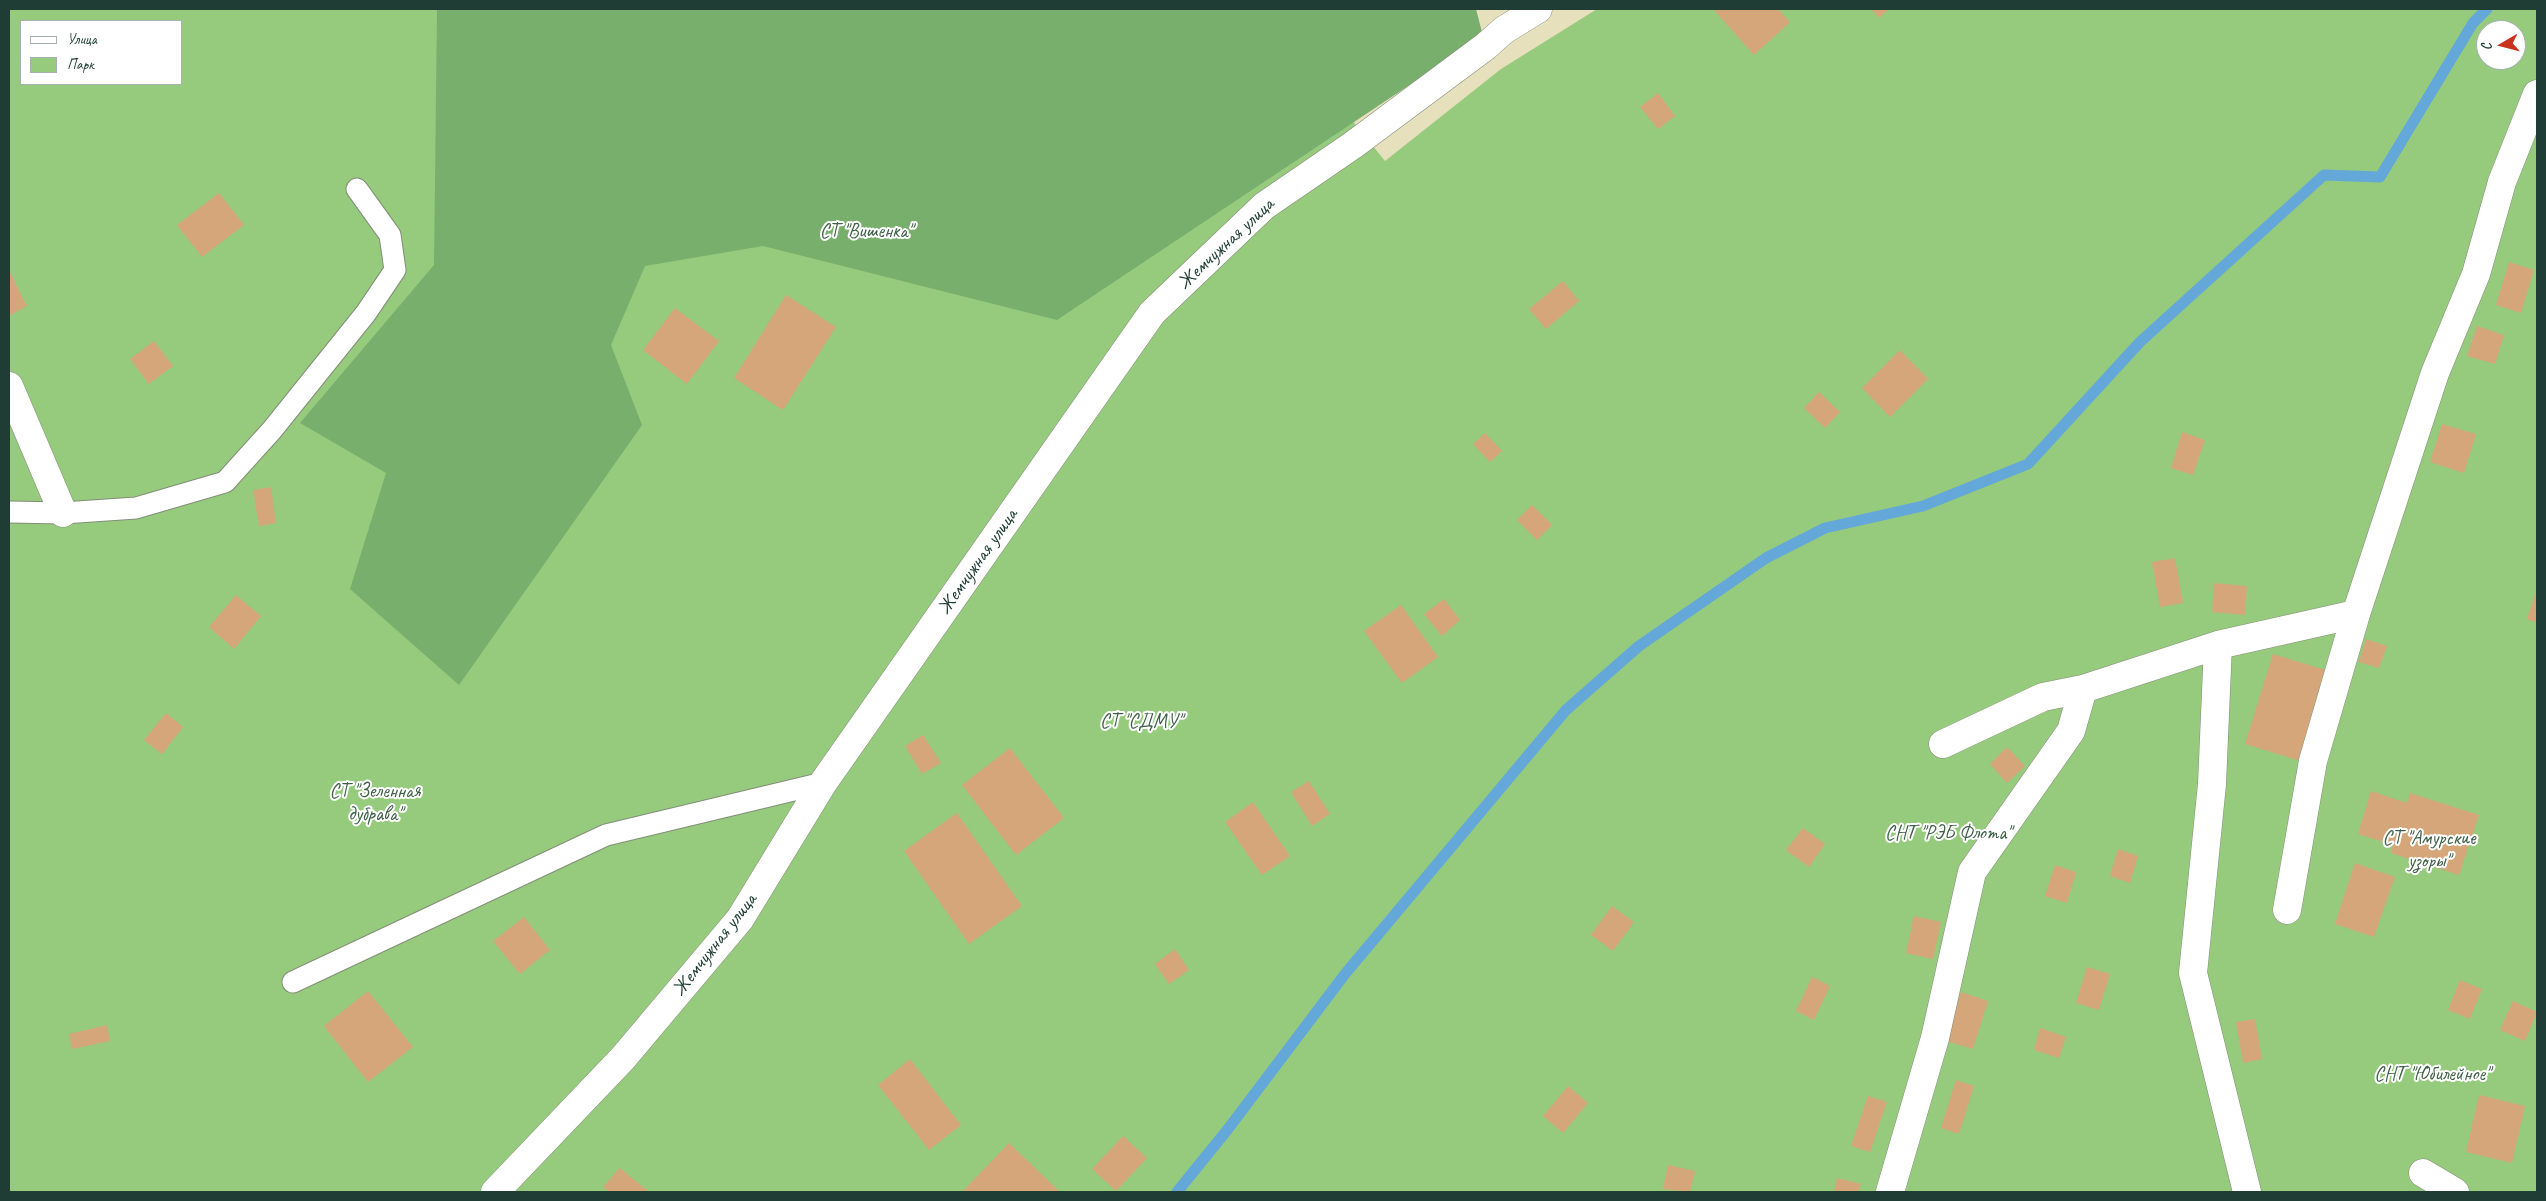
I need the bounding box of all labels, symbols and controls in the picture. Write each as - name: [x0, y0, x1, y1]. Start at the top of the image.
- legend: [20, 20, 182, 85]
- north arrow: [2476, 20, 2526, 70]
- text: Улица: [67, 30, 97, 49]
- text: С: [2478, 42, 2496, 52]
- text: Парк: [67, 55, 94, 74]
- street label: Жемчужная улица: [1173, 193, 1279, 295]
- park label: СТ "Вишенка": [820, 220, 912, 244]
- street label: Жемчужная улица: [933, 505, 1023, 619]
- park label: СТ "СДМУ": [1100, 710, 1182, 734]
- park label: СТ "Зеленная дубрава": [330, 780, 420, 827]
- park label: СНТ "РЭБ Флота": [1885, 822, 2011, 846]
- park label: СТ "Амурские узоры": [2383, 827, 2475, 874]
- street label: Жемчужная улица: [668, 889, 762, 1001]
- park label: СНТ "Юбилейное": [2374, 1063, 2490, 1087]

